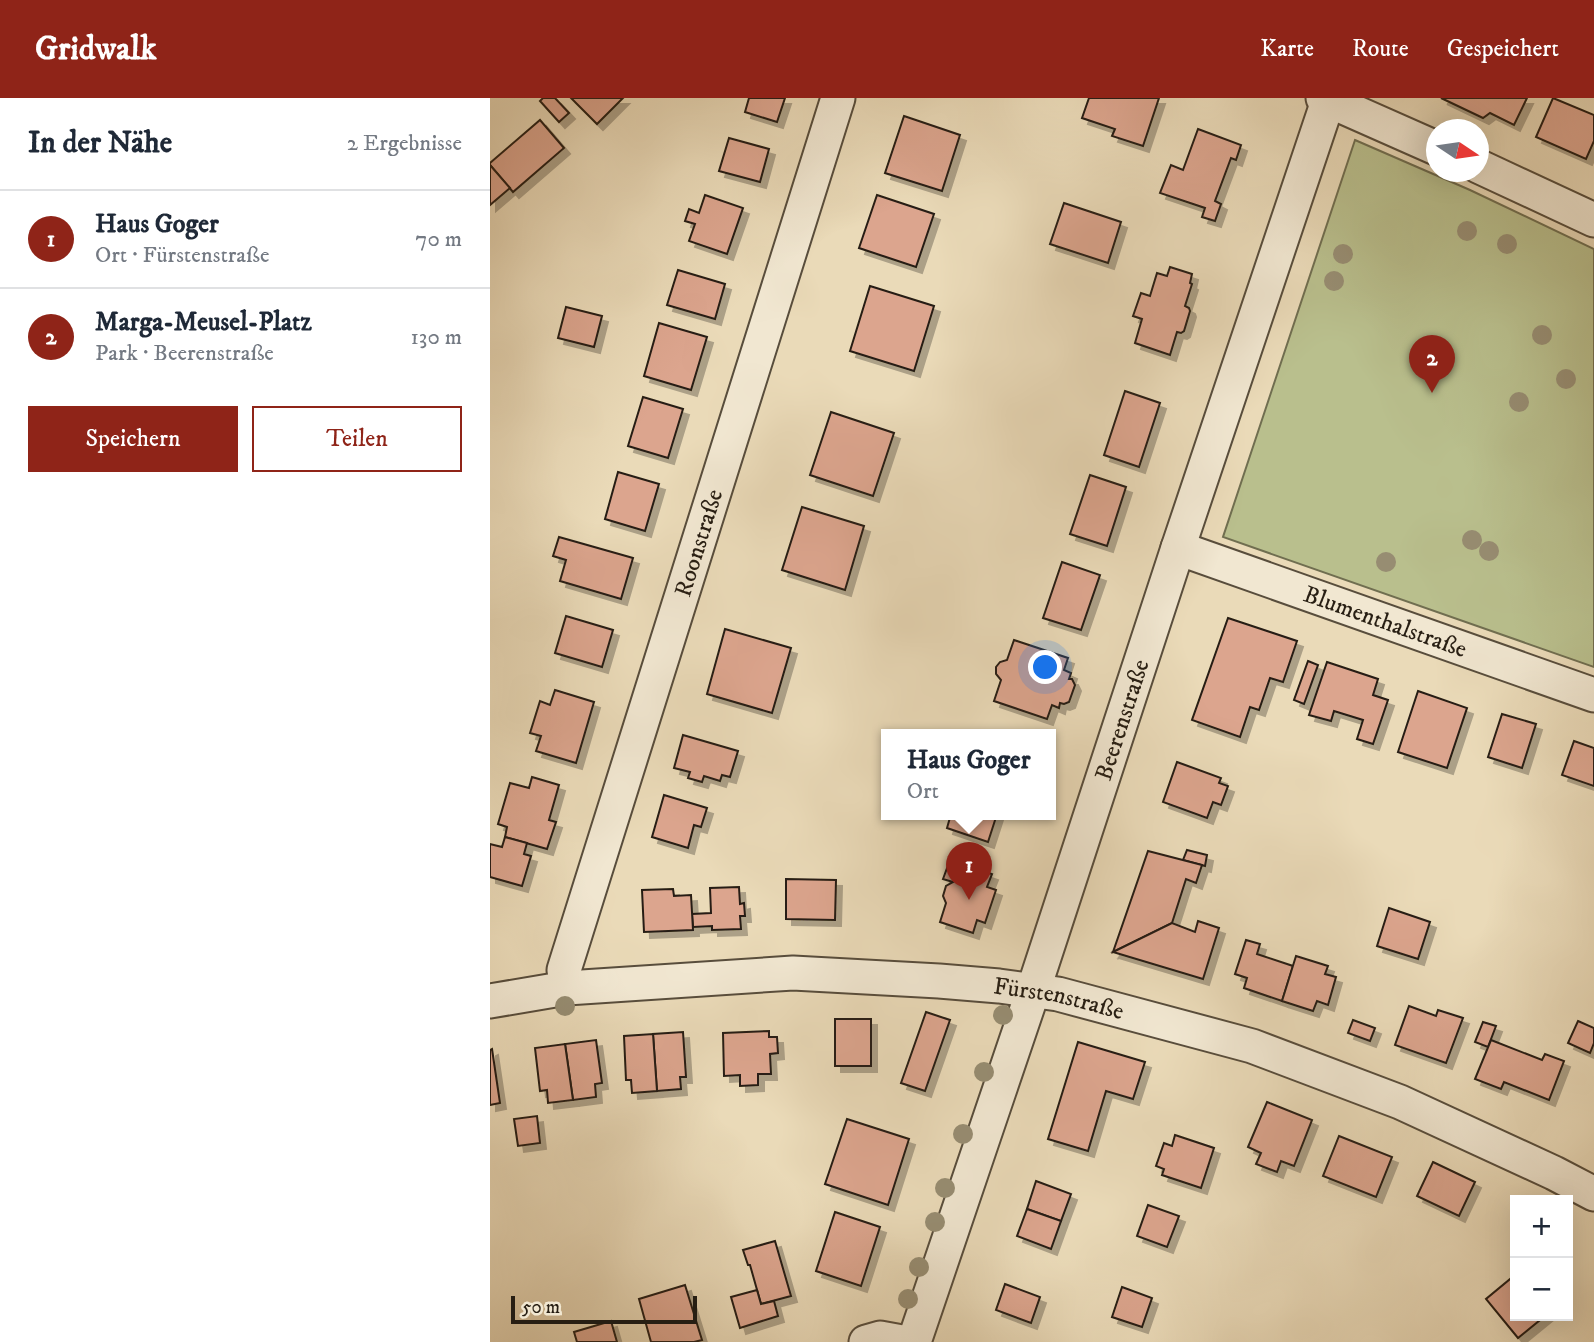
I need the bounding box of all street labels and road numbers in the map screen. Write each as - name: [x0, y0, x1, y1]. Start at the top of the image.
- street label: Roonstraße: [668, 486, 730, 601]
- street label: Blumenthalstraße: [1299, 580, 1471, 665]
- street label: Beerenstraße: [1089, 656, 1157, 785]
- street label: Fürstenstraße: [992, 971, 1127, 1027]

